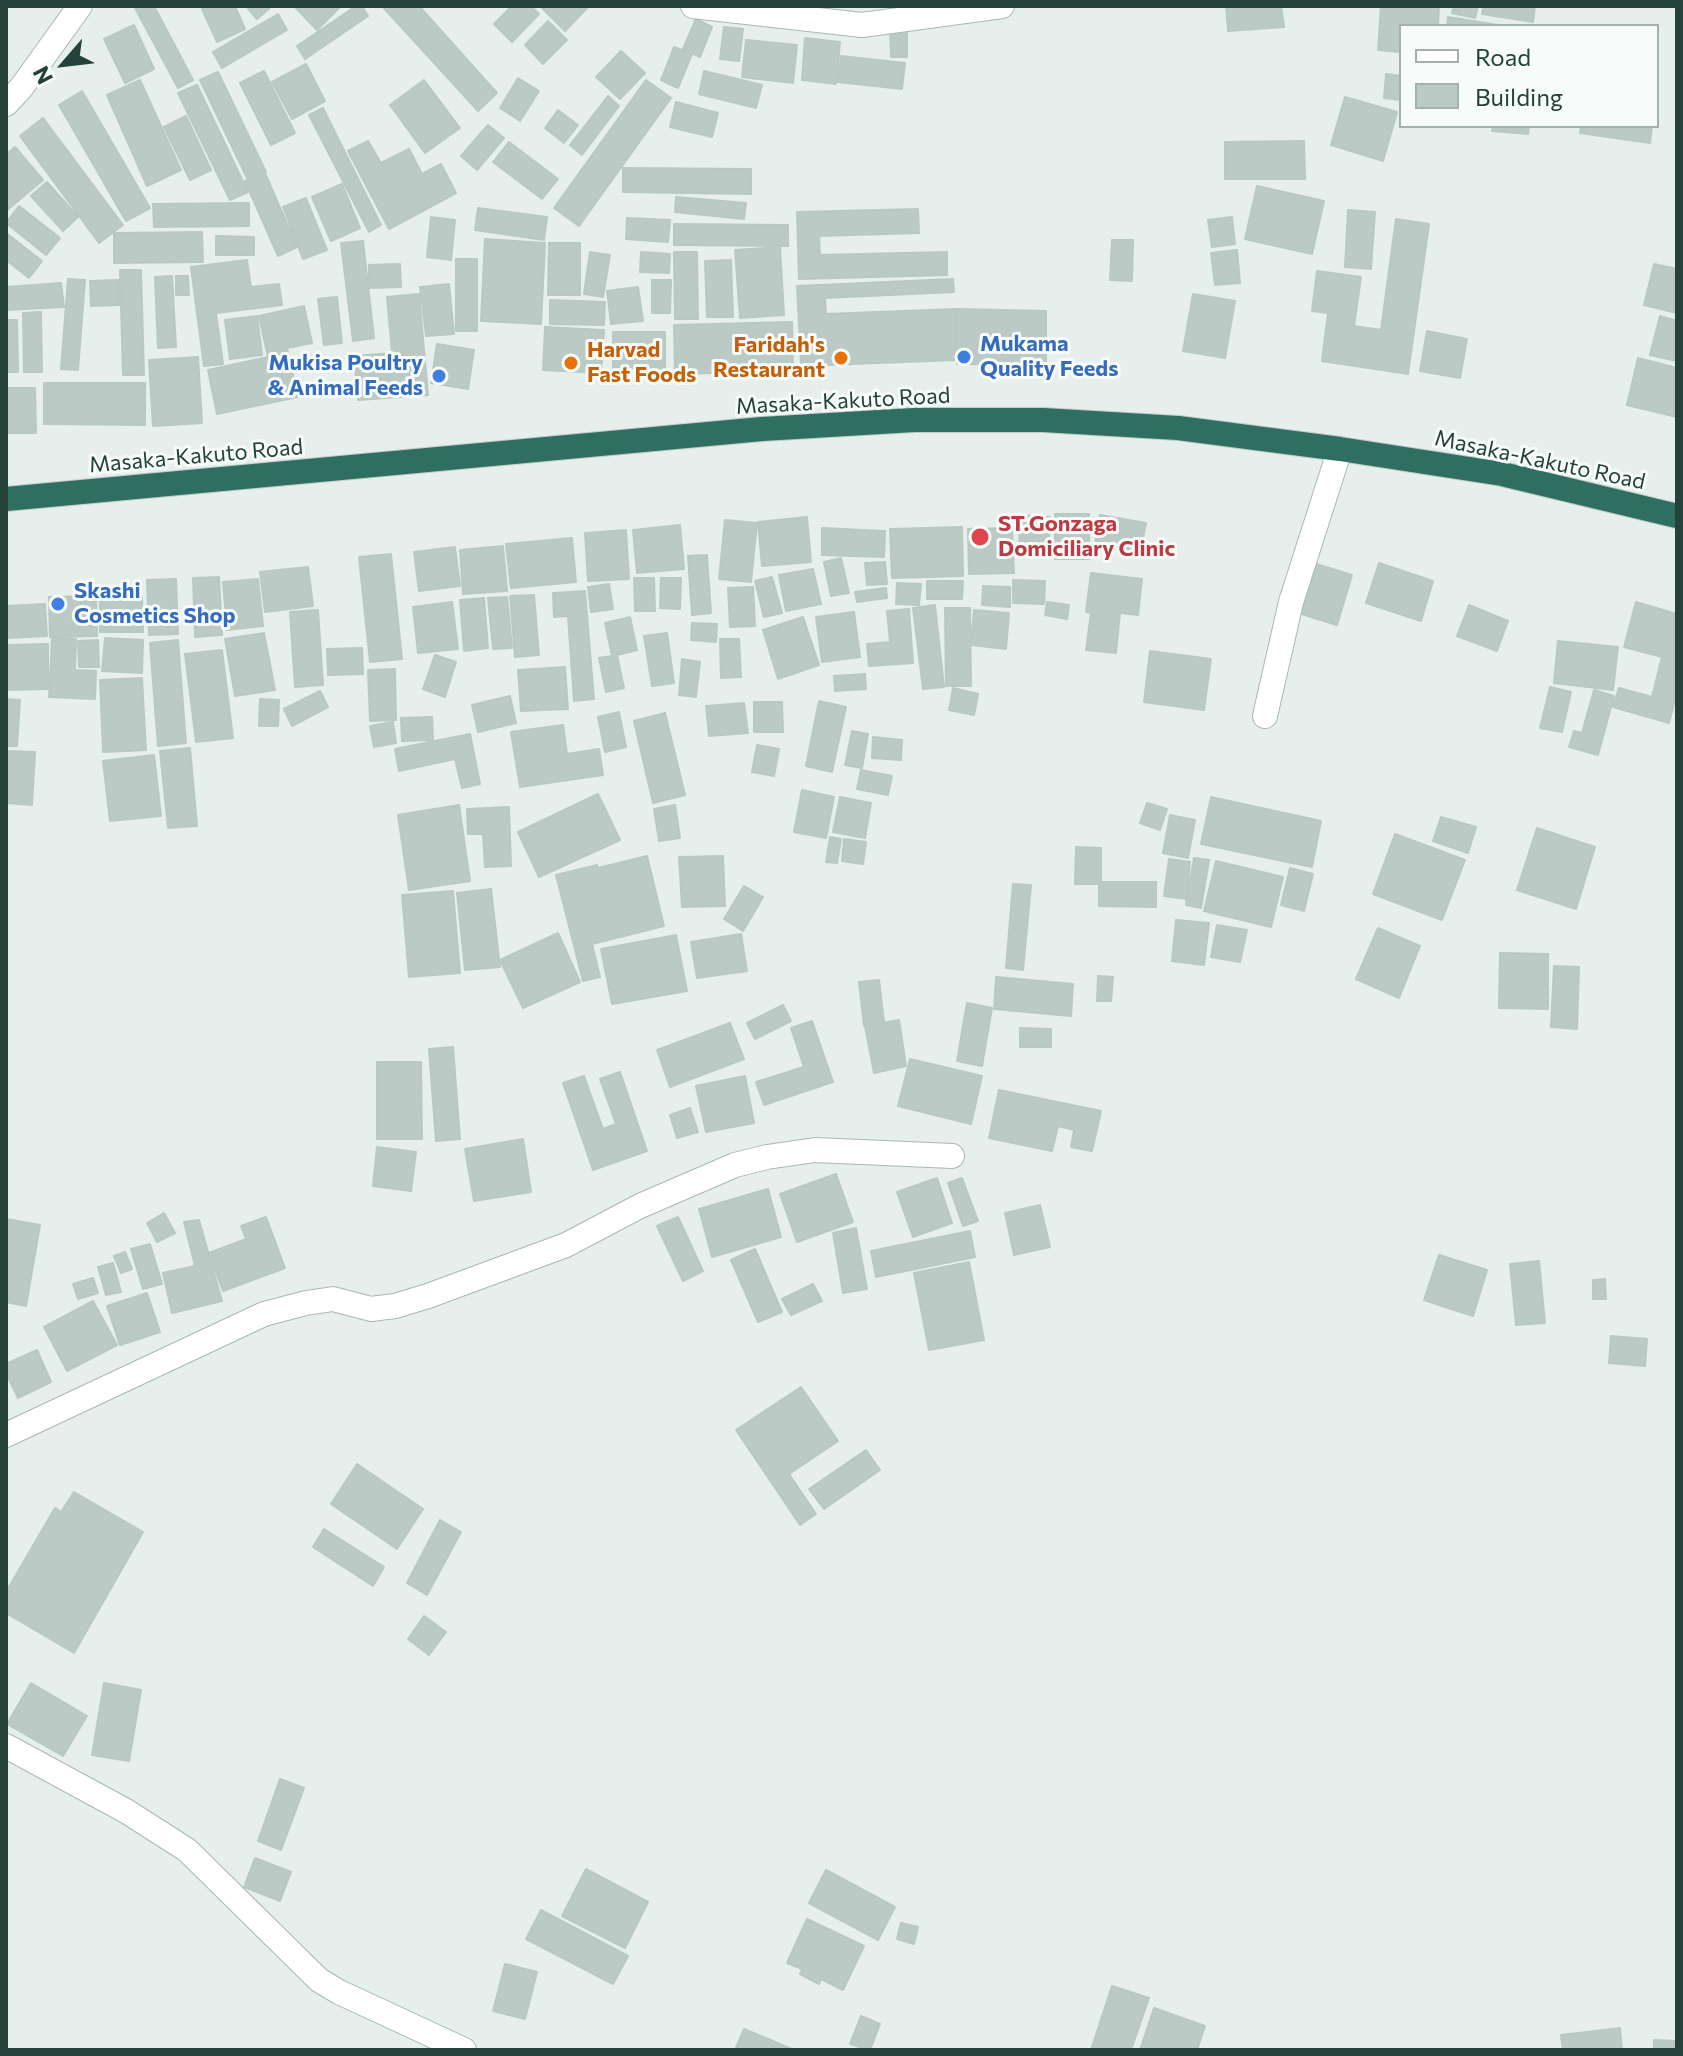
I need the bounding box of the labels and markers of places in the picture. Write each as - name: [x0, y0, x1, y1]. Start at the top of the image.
- place label: Mukama Quality Feeds: [980, 331, 1118, 382]
- place label: Faridah's Restaurant: [713, 332, 825, 384]
- place label: Harvad Fast Foods: [587, 337, 696, 388]
- marker: Mukama Quality Feeds: [955, 348, 973, 366]
- marker: Faridah's Restaurant: [832, 349, 850, 367]
- place label: Mukisa Poultry & Animal Feeds: [268, 350, 423, 402]
- marker: Harvad Fast Foods: [562, 354, 580, 372]
- marker: Mukisa Poultry & Animal Feeds: [430, 367, 448, 385]
- place label: ST.Gonzaga Domiciliary Clinic: [998, 511, 1175, 562]
- marker: ST.Gonzaga Domiciliary Clinic: [969, 526, 991, 548]
- place label: Skashi Cosmetics Shop: [74, 578, 236, 630]
- marker: Skashi Cosmetics Shop: [49, 595, 67, 613]

